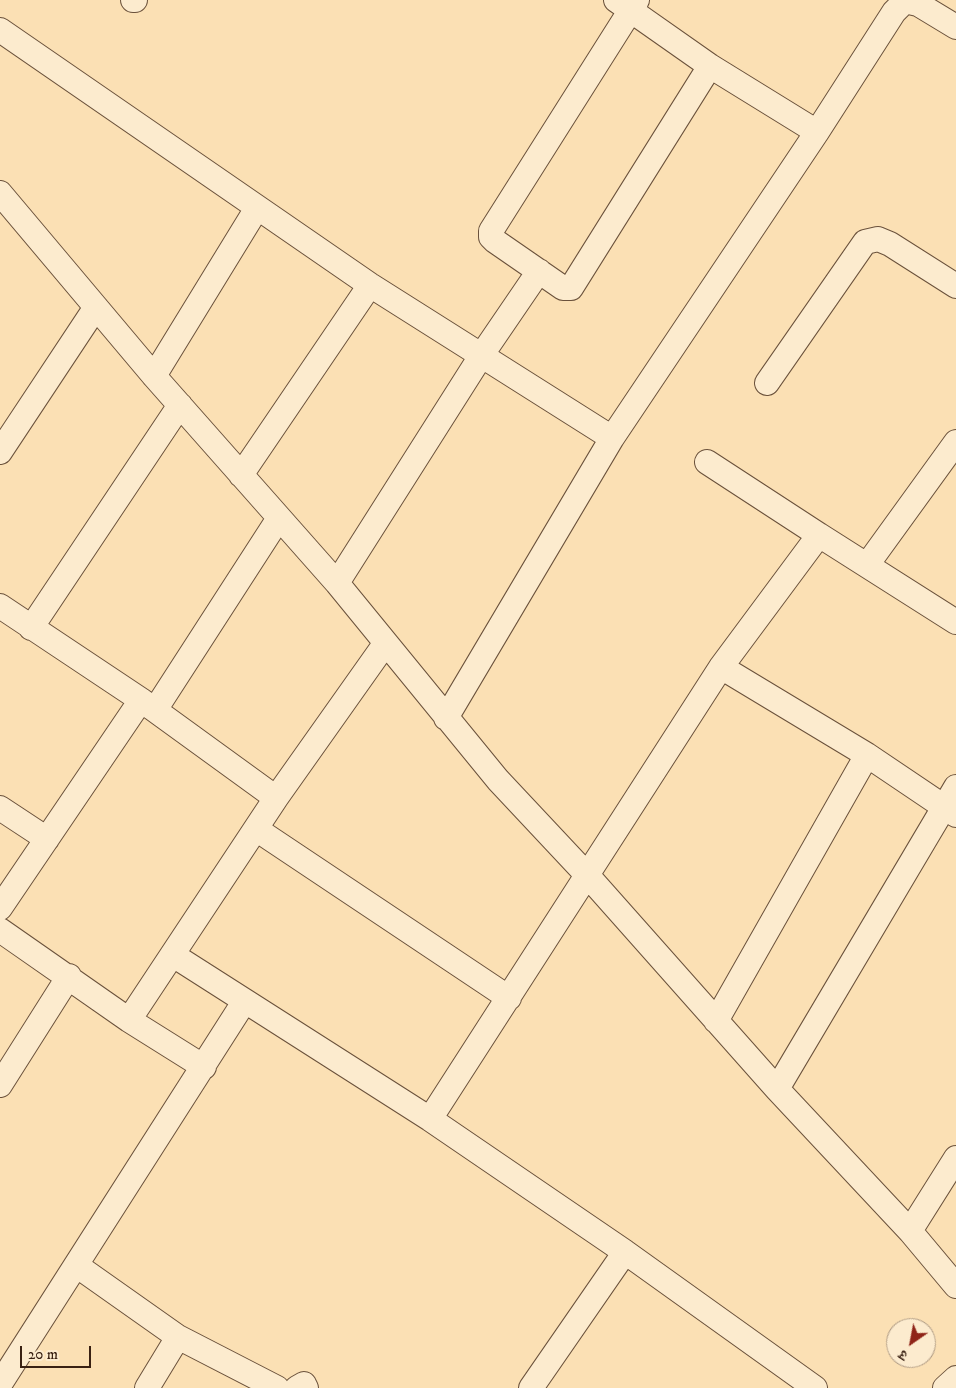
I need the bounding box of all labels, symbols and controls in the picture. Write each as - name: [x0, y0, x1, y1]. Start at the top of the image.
- north arrow: [886, 1318, 936, 1368]
- scale bar: [22, 1336, 94, 1368]
- text: 20 m: [28, 1345, 58, 1364]
- text: उ: [895, 1345, 911, 1364]

